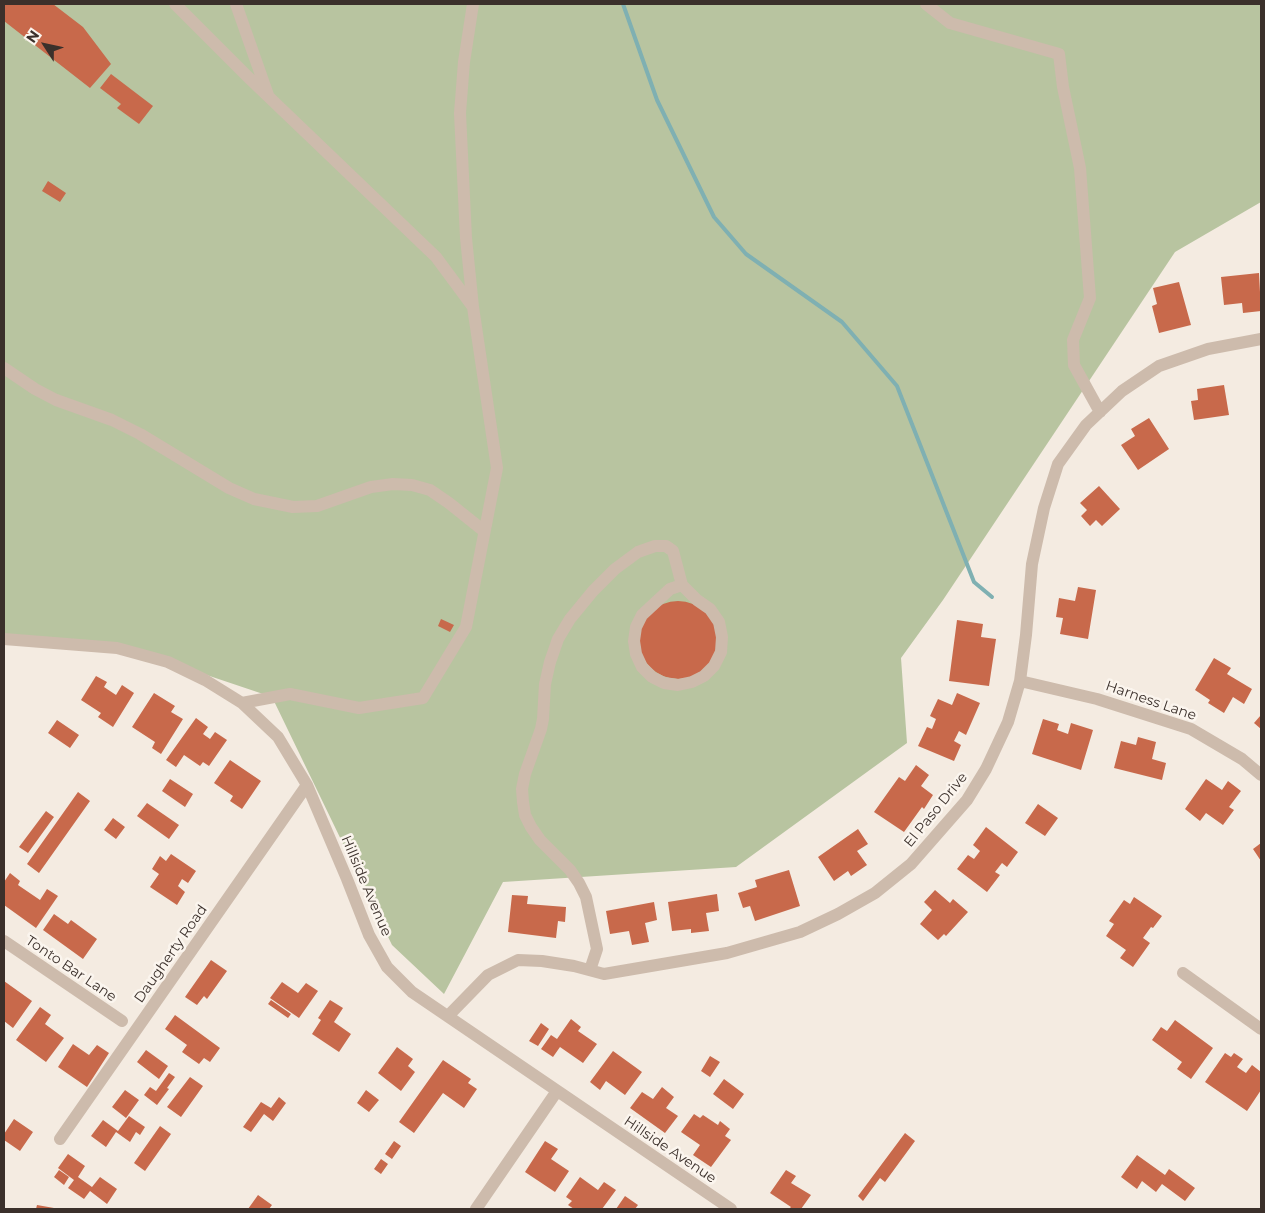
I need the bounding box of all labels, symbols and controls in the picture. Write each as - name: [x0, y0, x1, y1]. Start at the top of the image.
- north arrow: [20, 20, 70, 70]
- text: N: [22, 27, 43, 46]
- street label: Harness Lane: [1103, 678, 1199, 724]
- street label: El Paso Drive: [901, 769, 971, 851]
- street label: Hillside Avenue: [337, 833, 395, 939]
- street label: Daugherty Road: [131, 902, 211, 1006]
- street label: Tonto Bar Lane: [22, 932, 120, 1006]
- street label: Hillside Avenue: [621, 1113, 719, 1187]

